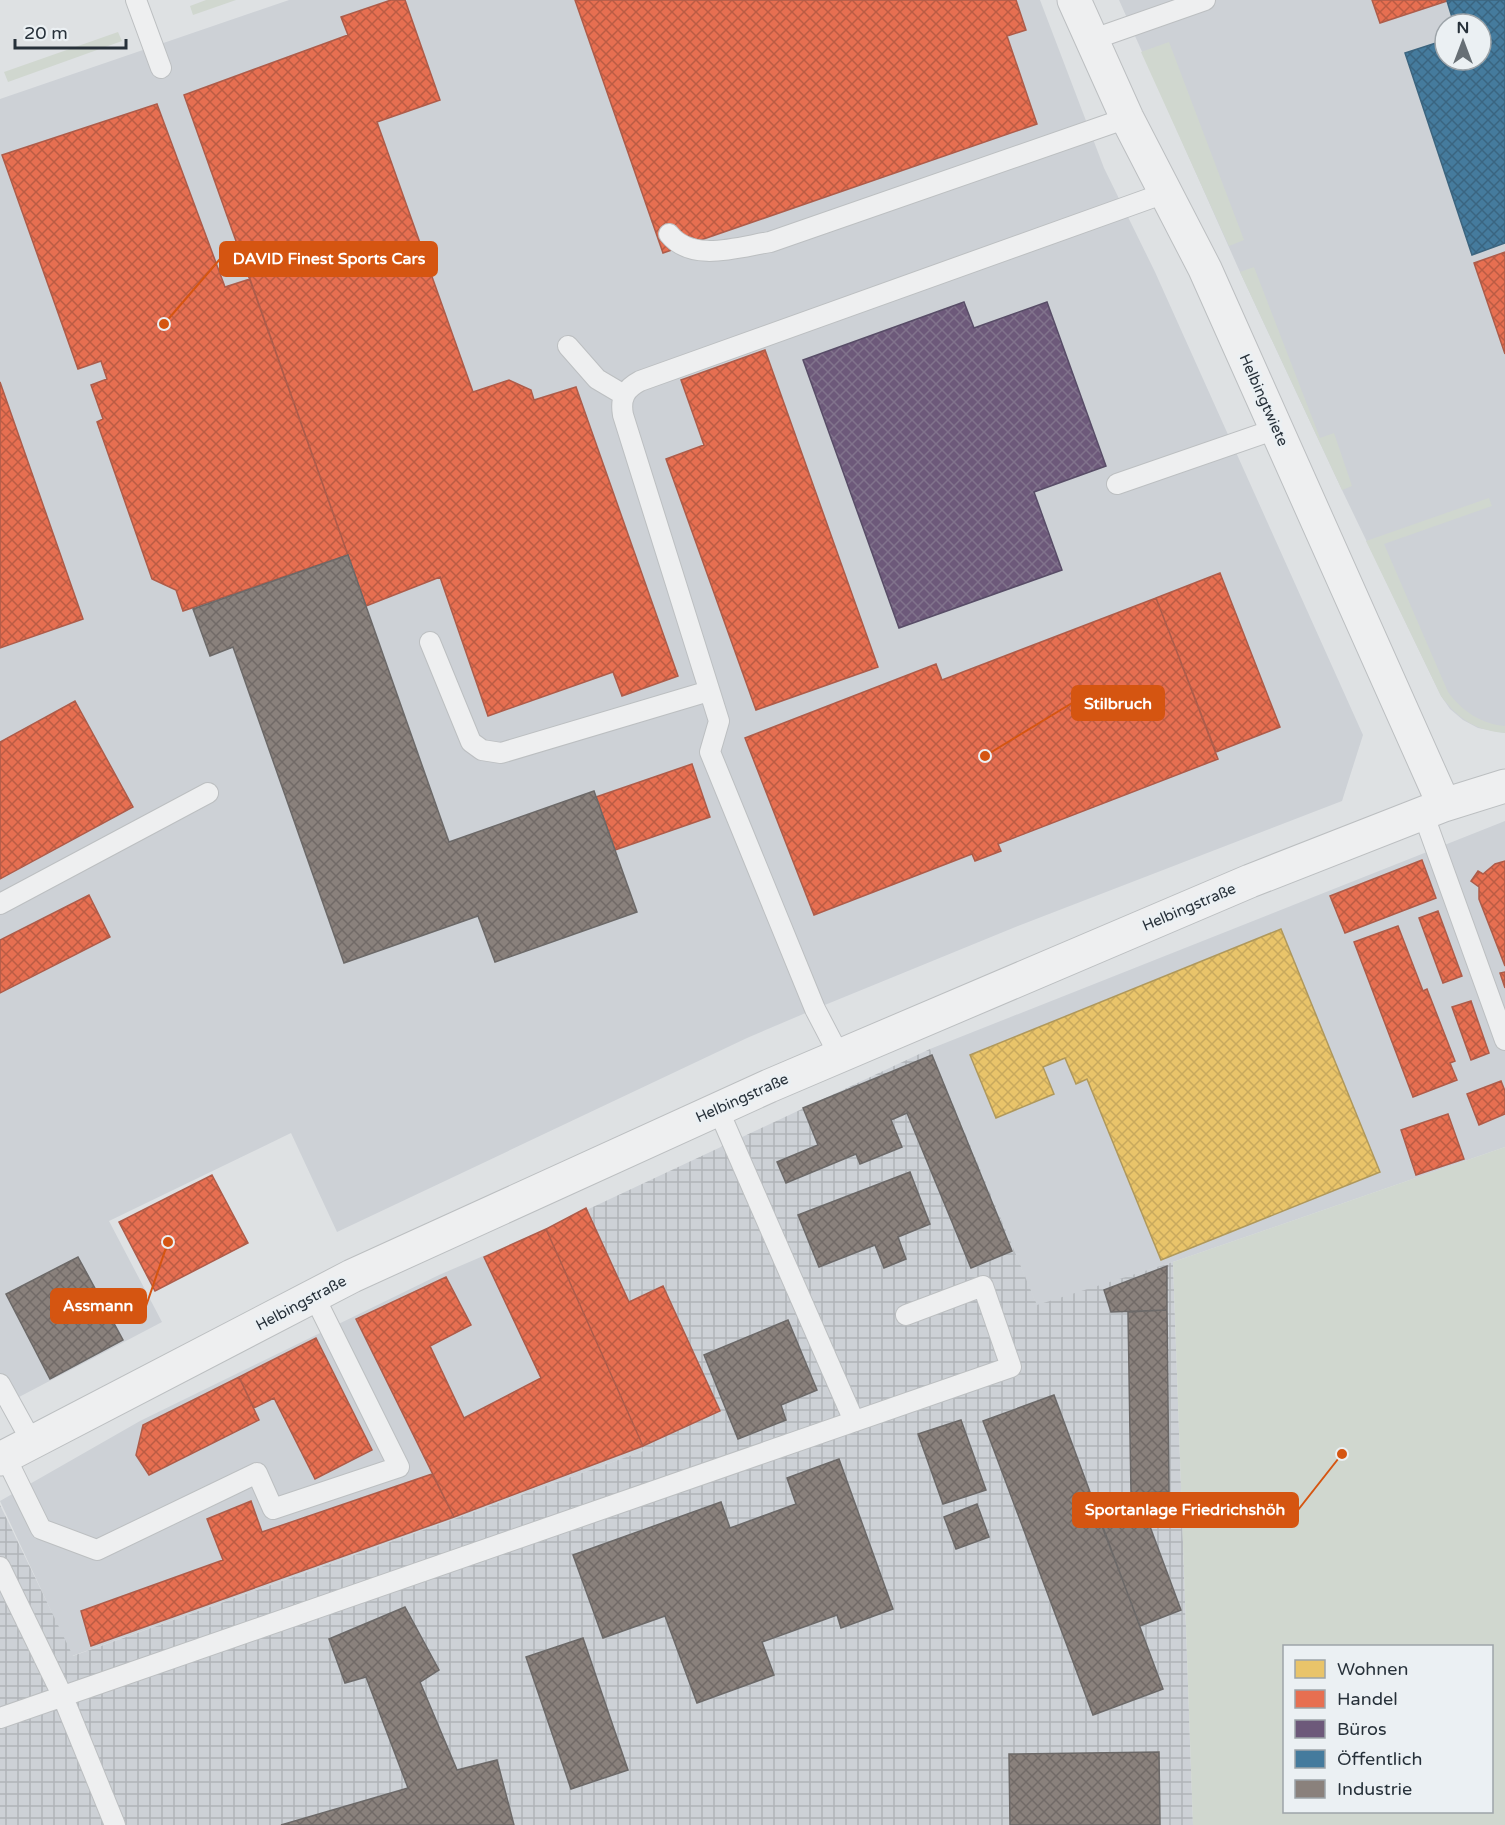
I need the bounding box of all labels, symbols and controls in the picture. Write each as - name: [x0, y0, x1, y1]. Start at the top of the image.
- scale bar: [15, 12, 126, 50]
- north arrow: [1433, 12, 1493, 72]
- text: N: [1457, 18, 1469, 38]
- text: 20 m: [24, 22, 68, 44]
- callout: DAVID Finest Sports Cars: [220, 242, 437, 276]
- text: DAVID Finest Sports Cars: [233, 249, 426, 269]
- street label: Helbingtwiete: [1236, 351, 1292, 449]
- callout: Stilbruch: [1072, 686, 1164, 720]
- text: Stilbruch: [1084, 694, 1152, 714]
- street label: Helbingstraße: [1140, 879, 1238, 935]
- street label: Helbingstraße: [693, 1069, 791, 1127]
- street label: Helbingstraße: [253, 1272, 349, 1334]
- callout: Assmann: [51, 1289, 146, 1323]
- text: Assmann: [63, 1296, 133, 1316]
- callout: Sportanlage Friedrichshöh: [1073, 1493, 1298, 1527]
- text: Sportanlage Friedrichshöh: [1085, 1500, 1285, 1520]
- legend: [1283, 1645, 1493, 1813]
- text: Wohnen: [1337, 1658, 1408, 1680]
- text: Handel: [1337, 1688, 1398, 1710]
- text: Büros: [1337, 1718, 1387, 1740]
- text: Öffentlich: [1337, 1748, 1422, 1770]
- text: Industrie: [1337, 1778, 1412, 1800]

